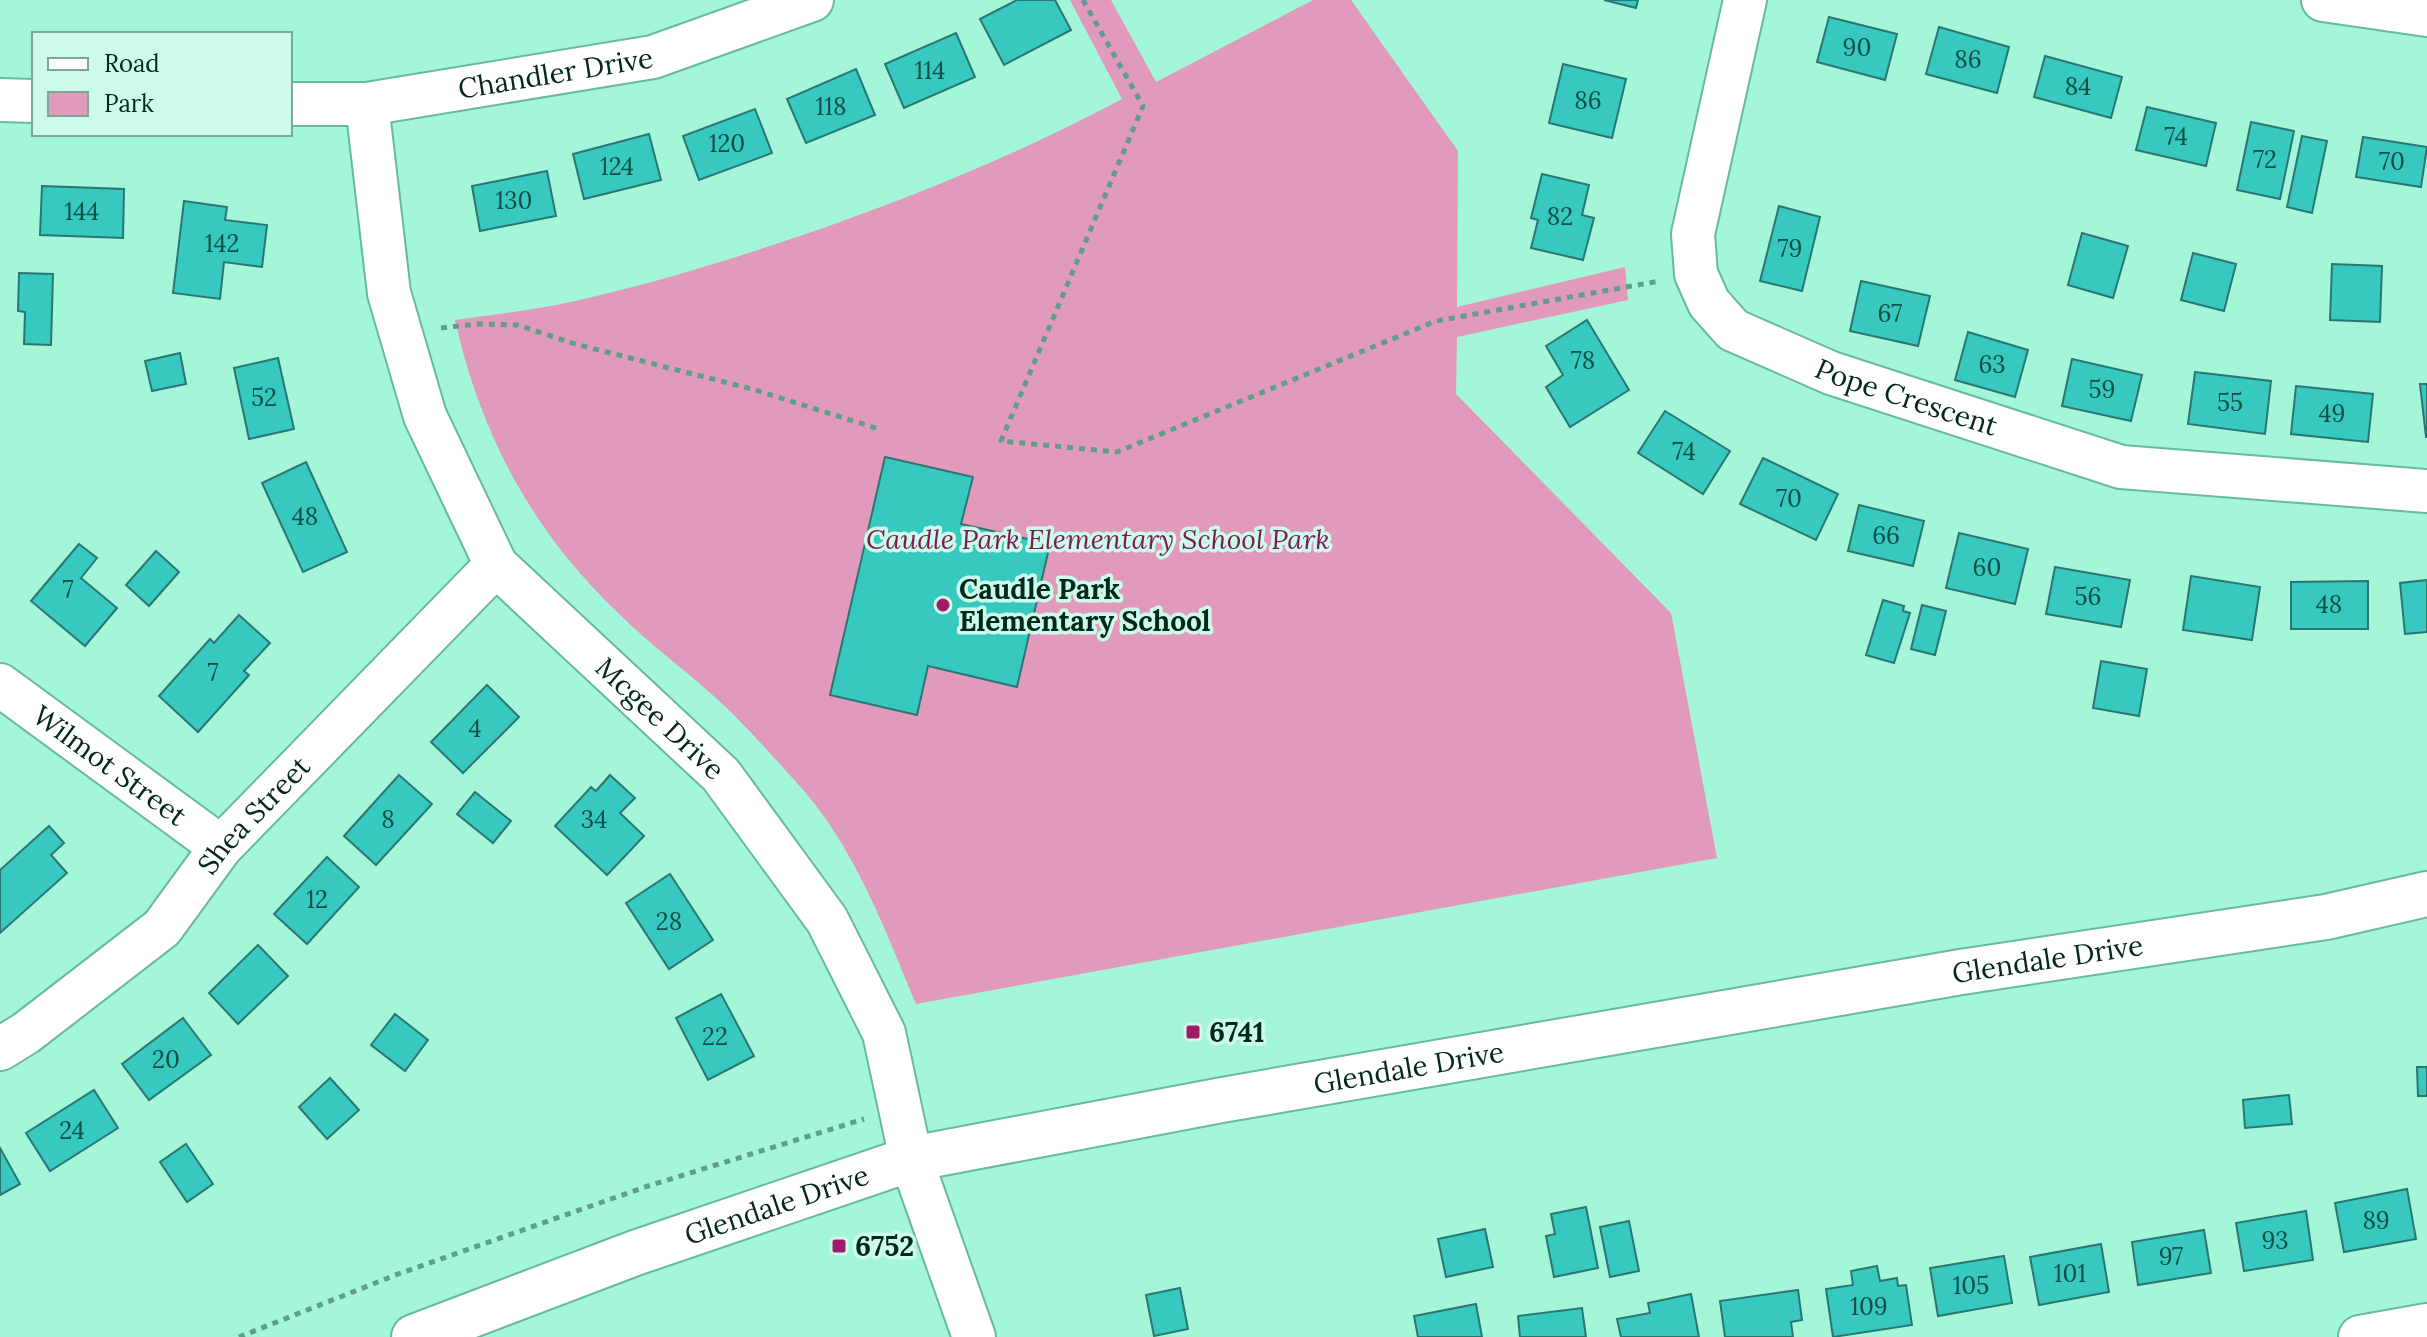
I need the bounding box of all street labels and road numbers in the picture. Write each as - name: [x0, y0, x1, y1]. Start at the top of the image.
- street label: Chandler Drive: [455, 39, 656, 107]
- street label: Pope Crescent: [1810, 350, 2002, 444]
- street label: Mcgee Drive: [588, 649, 732, 787]
- street label: Wilmot Street: [26, 697, 194, 834]
- street label: Shea Street: [189, 748, 318, 881]
- street label: Glendale Drive: [1950, 927, 2145, 991]
- street label: Glendale Drive: [1311, 1033, 1507, 1102]
- street label: Glendale Drive: [680, 1157, 874, 1253]

